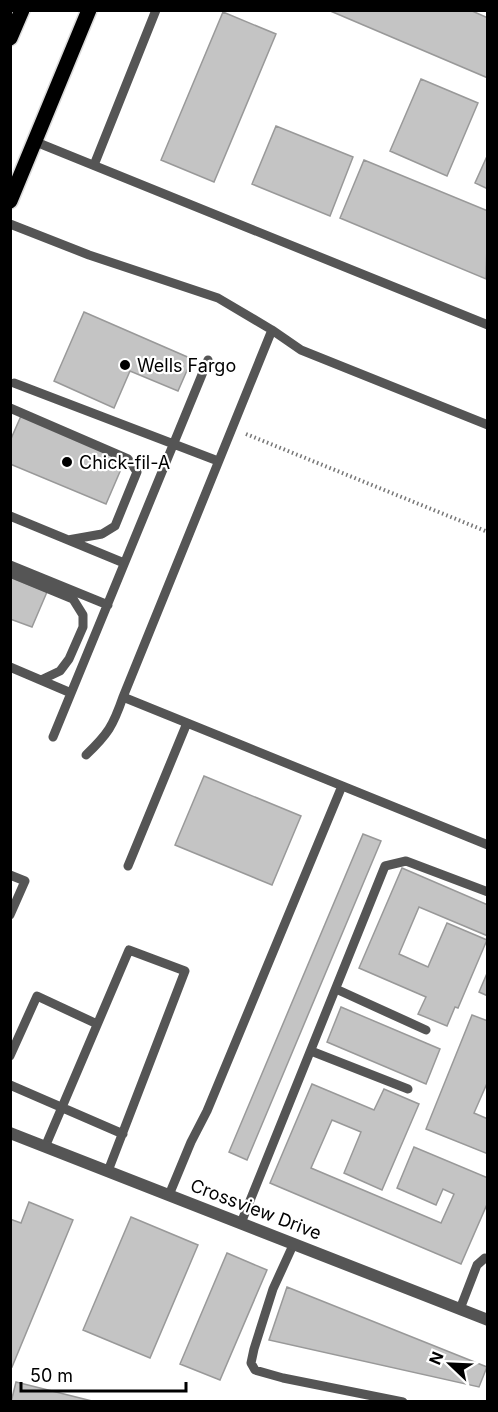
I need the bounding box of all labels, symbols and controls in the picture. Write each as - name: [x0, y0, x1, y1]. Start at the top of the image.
- place label: Wells Fargo: [137, 355, 236, 376]
- marker: Wells Fargo: [118, 358, 132, 372]
- place label: Chick-fil-A: [79, 452, 170, 473]
- marker: Chick-fil-A: [60, 455, 74, 469]
- street label: Crossview Drive: [188, 1174, 324, 1244]
- north arrow: [420, 1334, 480, 1394]
- text: N: [425, 1349, 448, 1368]
- scale bar: [21, 1355, 186, 1393]
- text: 50 m: [30, 1365, 73, 1386]

